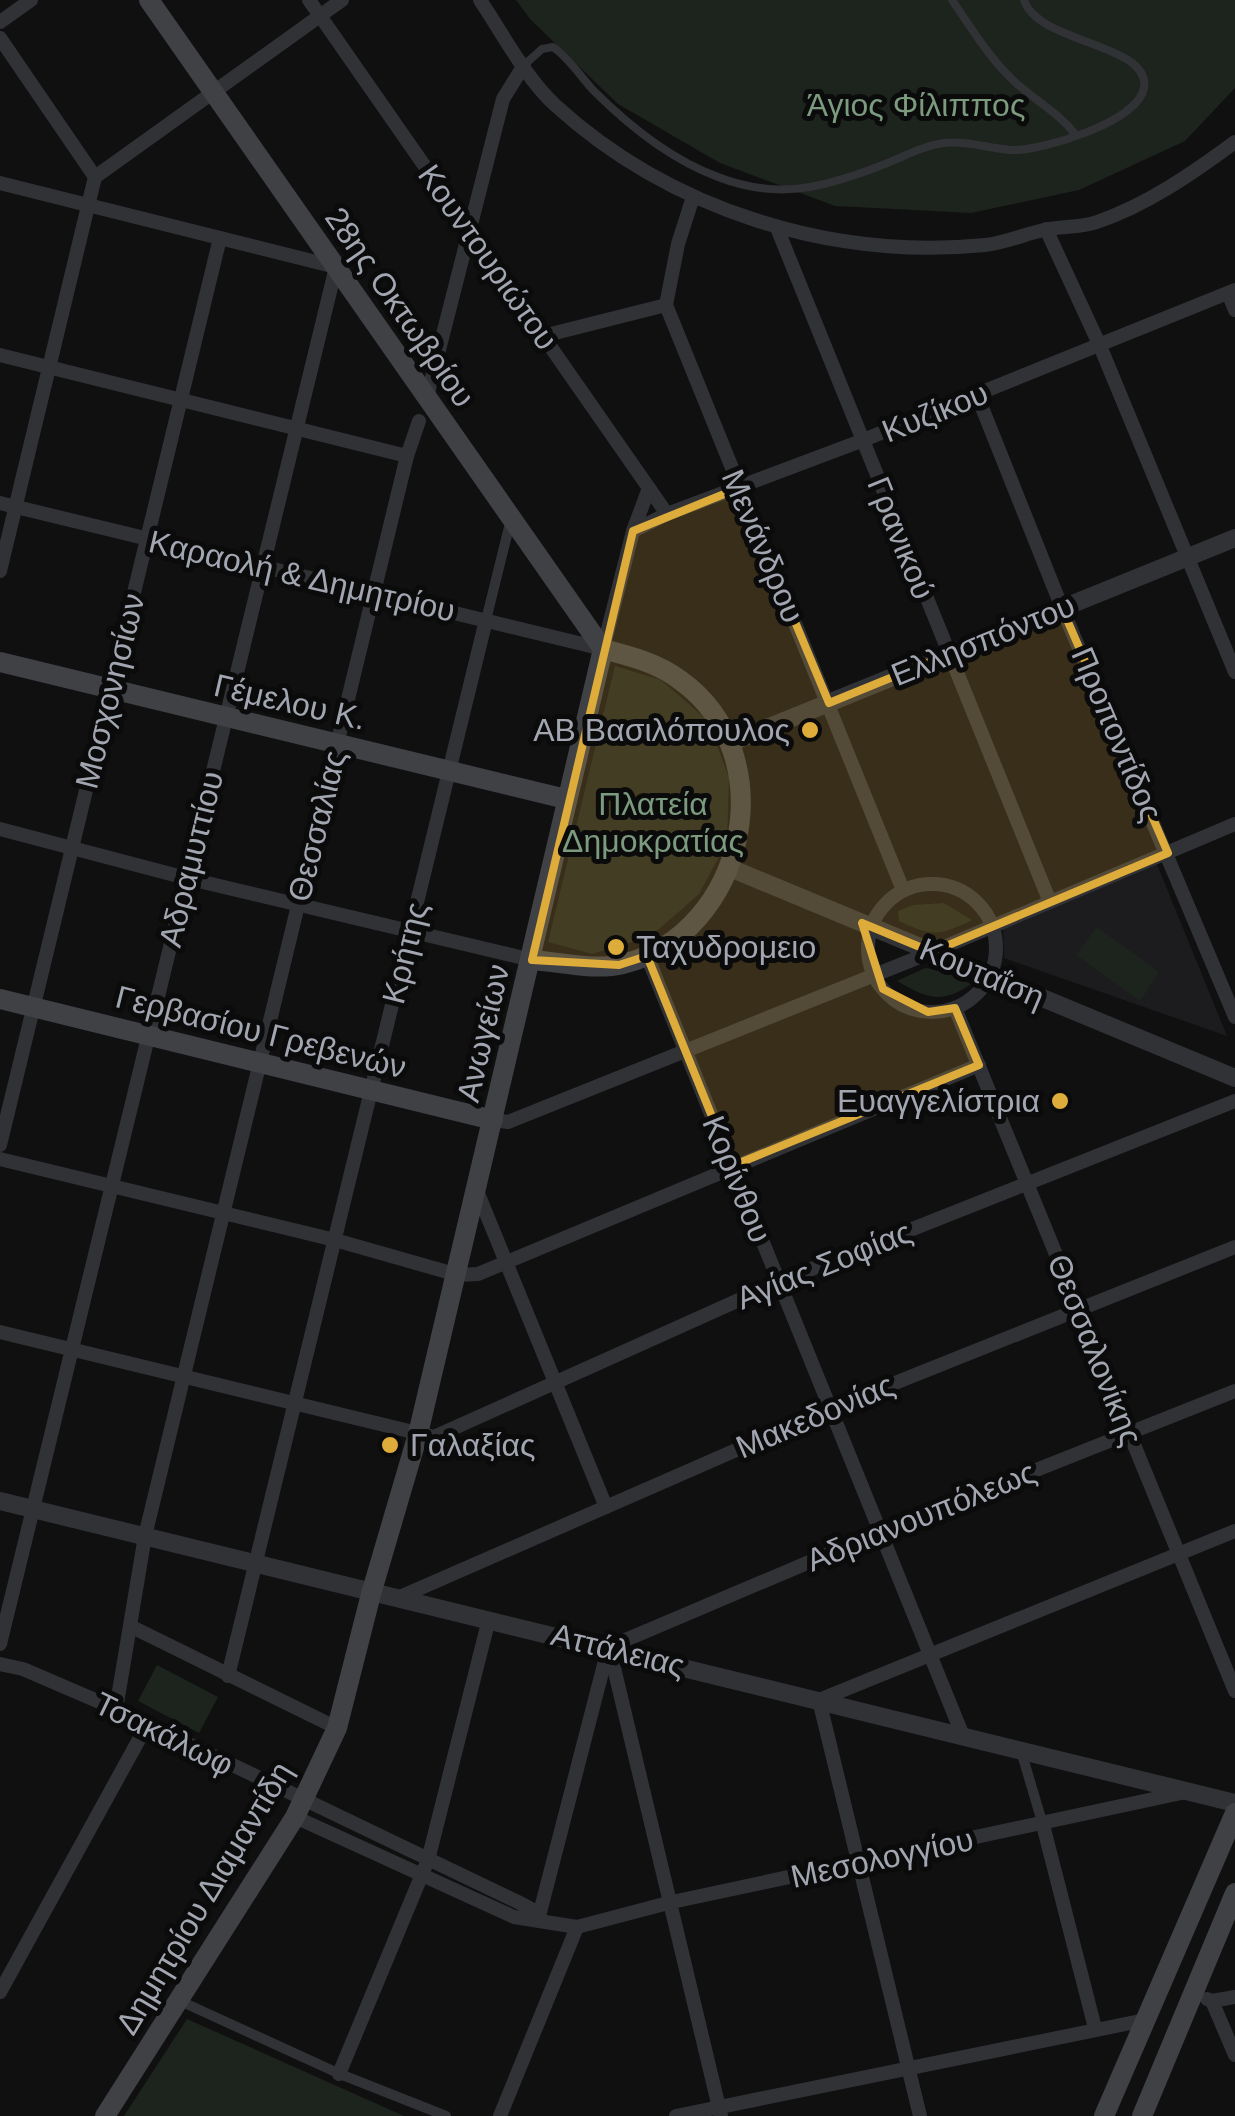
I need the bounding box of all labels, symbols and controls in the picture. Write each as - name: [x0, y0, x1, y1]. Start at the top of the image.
- park label: Άγιος Φίλιππος: [807, 87, 1025, 123]
- street label: Κουντουριώτου: [411, 158, 565, 356]
- street label: 28ης Οκτωβρίου: [318, 201, 482, 413]
- street label: Κυζίκου: [877, 375, 993, 449]
- street label: Μενάνδρου: [715, 464, 811, 628]
- street label: Γρανικού: [860, 472, 942, 604]
- street label: Καραολή & Δημητρίου: [145, 523, 459, 629]
- street label: Ελλησπόντου: [886, 587, 1080, 693]
- street label: Μοσχονησίων: [68, 590, 152, 792]
- street label: Προποντίδος: [1064, 642, 1170, 826]
- street label: Γέμελου Κ.: [211, 667, 369, 737]
- place label: ΑΒ Βασιλόπουλος: [533, 712, 790, 748]
- marker: ΑΒ Βασιλόπουλος: [799, 719, 821, 741]
- street label: Θεσσαλίας: [281, 747, 353, 905]
- street label: Αδραμυττίου: [152, 768, 230, 950]
- park label: Πλατεία Δημοκρατίας: [562, 786, 744, 859]
- street label: Κρήτης: [375, 899, 435, 1007]
- place label: Ταχυδρομειο: [636, 929, 816, 965]
- street label: Κουταΐση: [914, 931, 1050, 1015]
- marker: Ταχυδρομειο: [605, 936, 627, 958]
- street label: Ανωγείων: [450, 961, 516, 1105]
- street label: Γερβασίου Γρεβενών: [112, 979, 410, 1085]
- place label: Ευαγγελίστρια: [837, 1083, 1040, 1119]
- marker: Ευαγγελίστρια: [1049, 1090, 1071, 1112]
- street label: Κορίνθου: [695, 1111, 779, 1247]
- street label: Αγίας Σοφίας: [731, 1213, 917, 1317]
- street label: Θεσσαλονίκης: [1040, 1249, 1150, 1451]
- street label: Μακεδονίας: [731, 1367, 899, 1465]
- place label: Γαλαξίας: [410, 1427, 536, 1463]
- marker: Γαλαξίας: [379, 1434, 401, 1456]
- street label: Αδριανουπόλεως: [801, 1454, 1041, 1578]
- street label: Αττάλειας: [548, 1616, 688, 1684]
- street label: Τσακάλωφ: [89, 1685, 239, 1783]
- street label: Δημητρίου Διαμαντίδη: [108, 1755, 300, 2041]
- street label: Μεσολογγίου: [787, 1821, 977, 1895]

